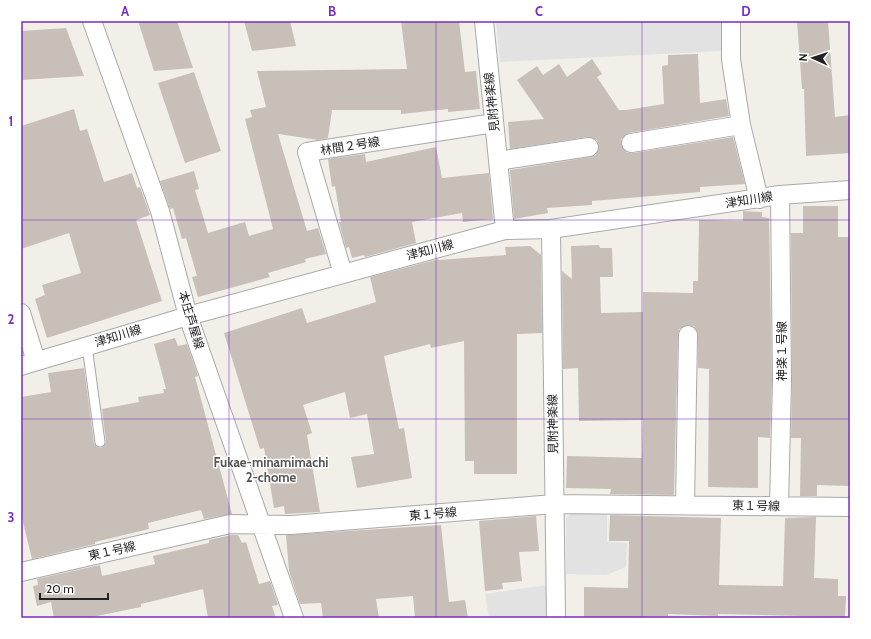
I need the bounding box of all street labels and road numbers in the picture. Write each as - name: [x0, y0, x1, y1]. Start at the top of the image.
- street label: 見附神楽線: [481, 71, 502, 133]
- street label: 林間２号線: [319, 133, 381, 158]
- street label: 津知川線: [724, 188, 774, 211]
- street label: 津知川線: [405, 236, 455, 263]
- street label: 本庄芦屋線: [176, 289, 207, 351]
- street label: 津知川線: [93, 321, 143, 350]
- street label: 神楽１号線: [774, 321, 789, 381]
- street label: 見附神楽線: [544, 394, 561, 454]
- street label: 東１号線: [732, 498, 780, 513]
- street label: 東１号線: [408, 504, 458, 523]
- street label: 東１号線: [87, 538, 137, 563]

